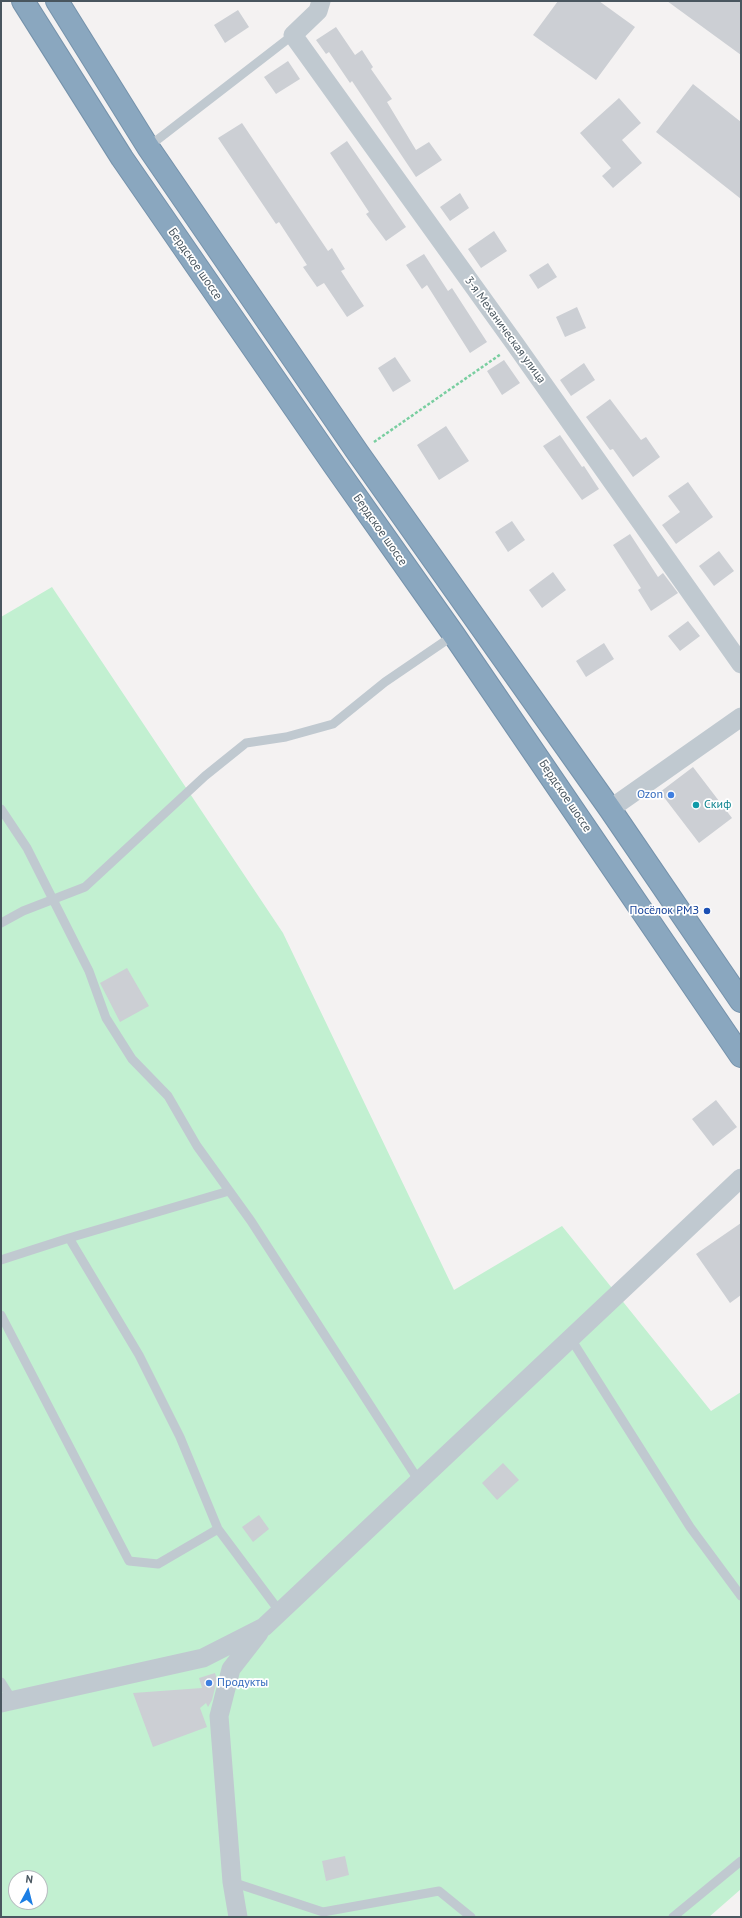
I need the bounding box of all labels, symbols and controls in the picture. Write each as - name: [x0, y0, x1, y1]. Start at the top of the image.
- street label: Бердское шоссе: [165, 225, 225, 303]
- street label: 3-я Механическая улица: [461, 274, 549, 386]
- street label: Бердское шоссе: [350, 491, 410, 569]
- street label: Бердское шоссе: [536, 757, 594, 835]
- place label: Ozon: [637, 788, 663, 802]
- marker: Ozon: [666, 790, 676, 800]
- place label: Скиф: [704, 798, 731, 812]
- marker: Скиф: [691, 800, 701, 810]
- place label: Посёлок РМЗ: [630, 904, 699, 918]
- marker: Посёлок РМЗ: [702, 906, 712, 916]
- place label: Продукты: [217, 1676, 268, 1690]
- marker: Продукты: [204, 1678, 214, 1688]
- north arrow: [8, 1870, 48, 1910]
- text: N: [25, 1872, 34, 1886]

